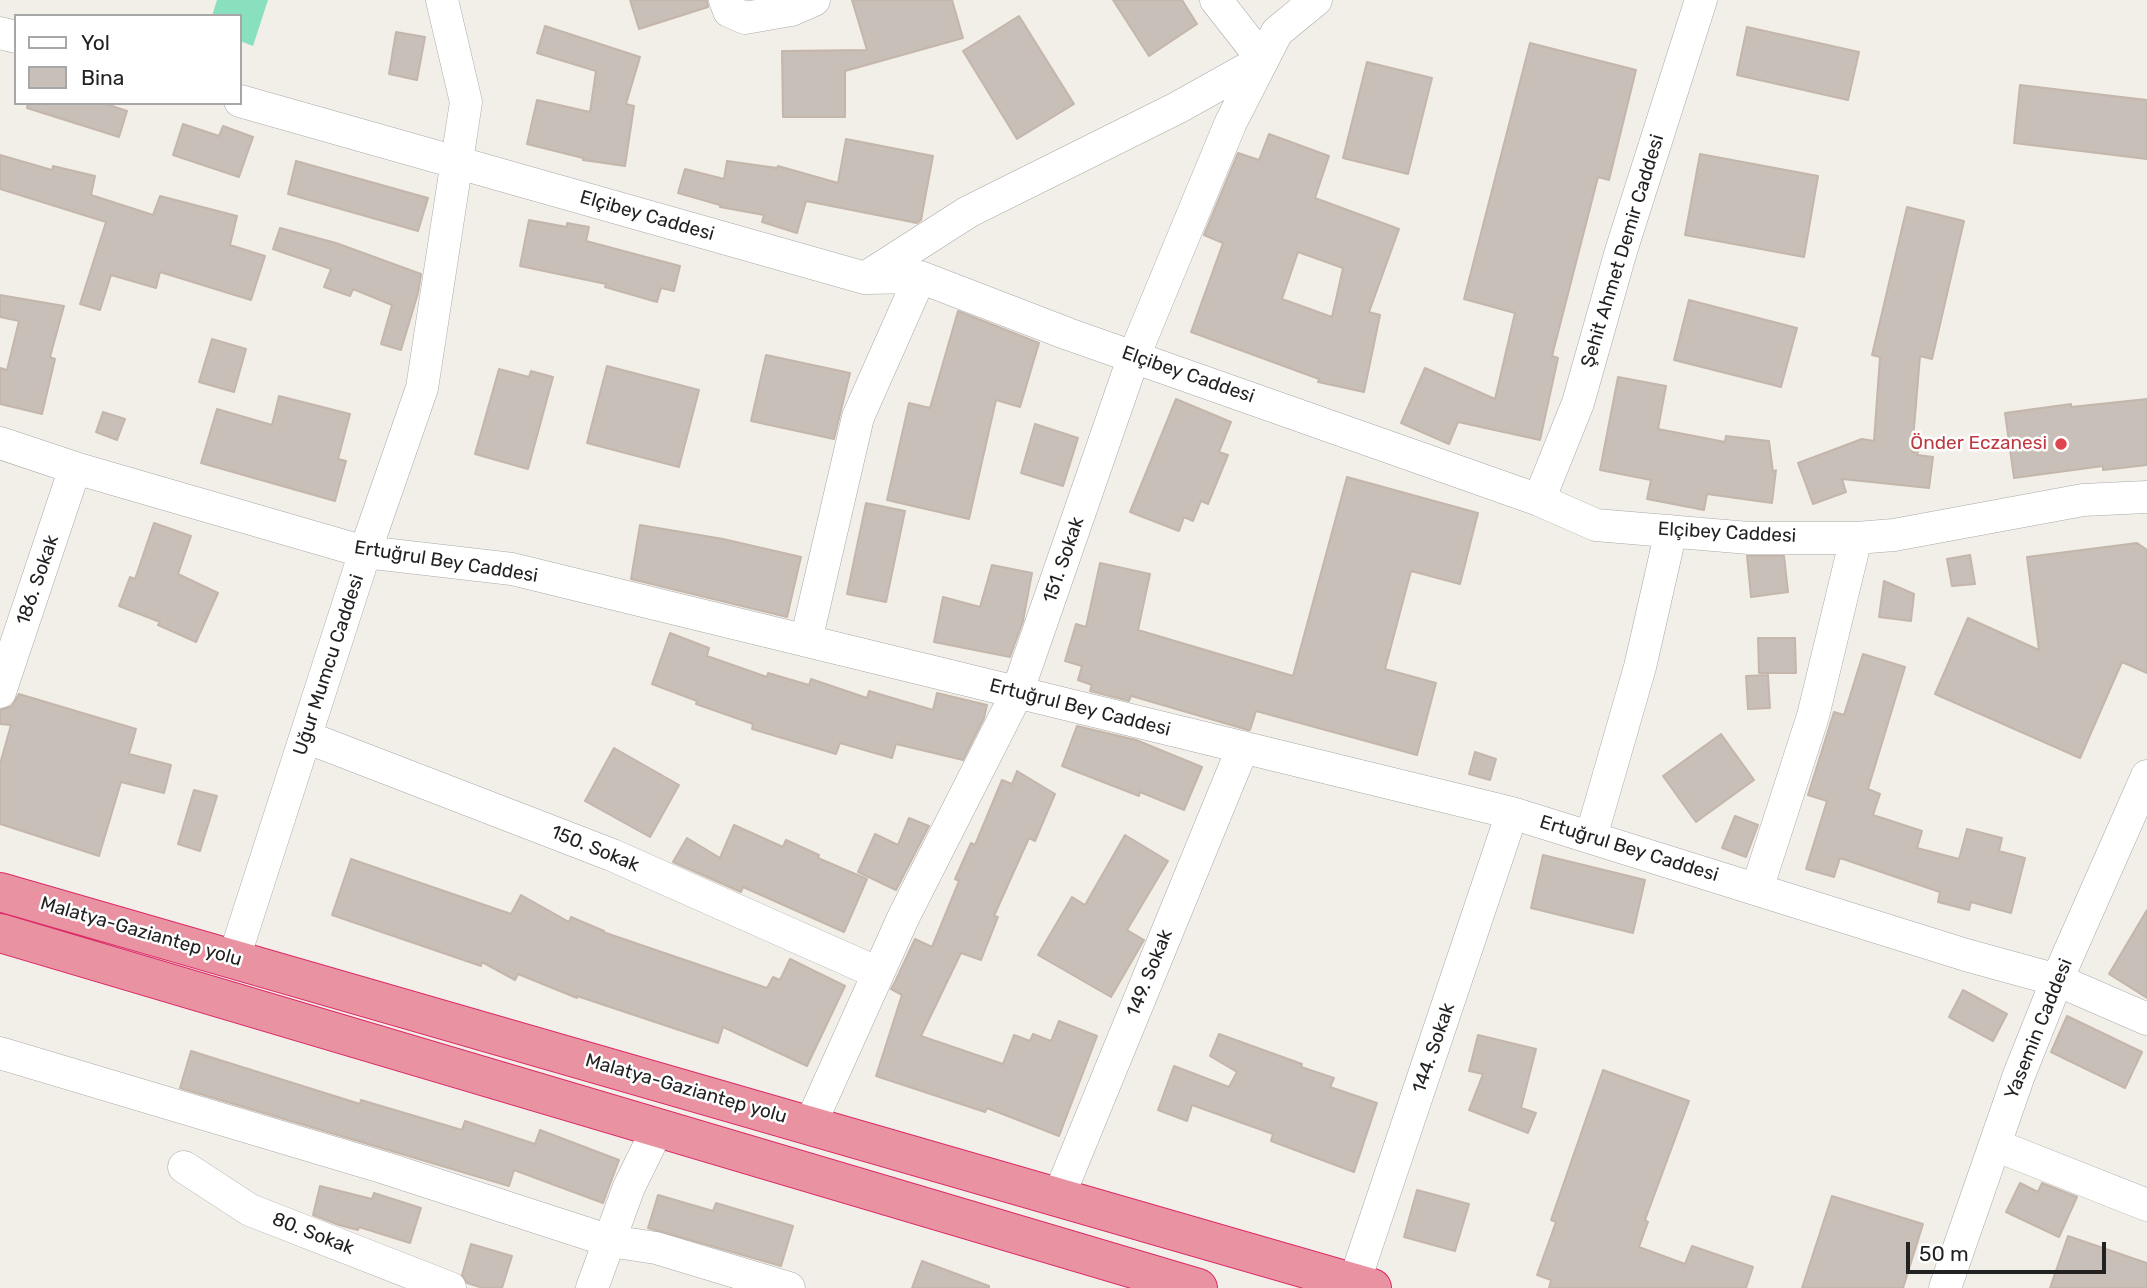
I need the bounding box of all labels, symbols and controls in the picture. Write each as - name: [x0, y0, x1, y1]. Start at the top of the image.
- legend: [14, 14, 242, 105]
- text: Yol: [81, 30, 110, 55]
- text: Bina: [81, 65, 124, 90]
- street label: Şehit Ahmet Demir Caddesi: [1577, 132, 1669, 370]
- street label: Elçibey Caddesi: [577, 186, 717, 246]
- street label: Elçibey Caddesi: [1119, 342, 1257, 408]
- place label: Önder Eczanesi: [1910, 433, 2047, 455]
- marker: Önder Eczanesi: [2053, 436, 2069, 452]
- street label: 151. Sokak: [1039, 514, 1089, 606]
- street label: Elçibey Caddesi: [1657, 518, 1797, 548]
- street label: 186. Sokak: [12, 532, 64, 628]
- street label: Ertuğrul Bey Caddesi: [353, 536, 539, 588]
- street label: Uğur Mumcu Caddesi: [289, 572, 369, 758]
- street label: Ertuğrul Bey Caddesi: [987, 674, 1173, 742]
- street label: Ertuğrul Bey Caddesi: [1537, 811, 1721, 887]
- street label: 150. Sokak: [547, 821, 643, 877]
- street label: Malatya-Gaziantep yolu: [38, 892, 244, 972]
- street label: 149. Sokak: [1122, 926, 1178, 1020]
- street label: Yasemin Caddesi: [2000, 955, 2078, 1103]
- street label: 144. Sokak: [1408, 1000, 1460, 1096]
- street label: Malatya-Gaziantep yolu: [583, 1049, 789, 1129]
- street label: 80. Sokak: [269, 1208, 357, 1260]
- scale bar: [1909, 1228, 2108, 1272]
- text: 50 m: [1919, 1241, 1969, 1266]

